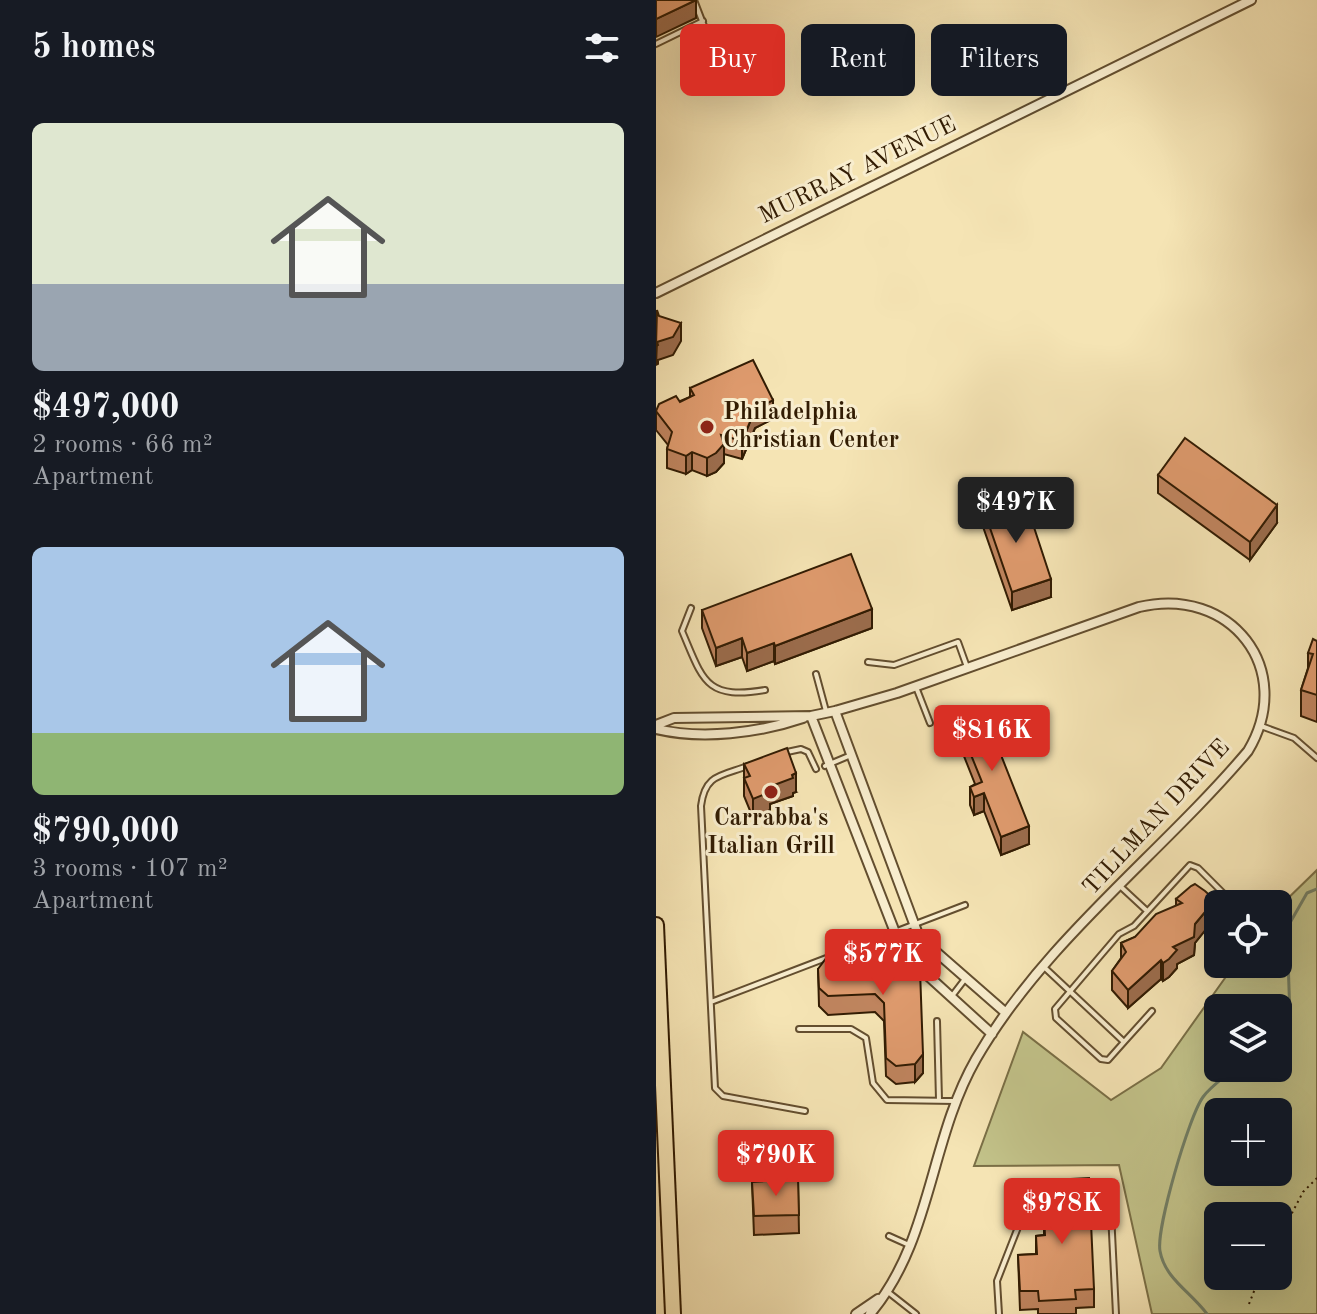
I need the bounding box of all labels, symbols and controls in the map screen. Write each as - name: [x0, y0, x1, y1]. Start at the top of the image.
- chip: Buy: [680, 24, 785, 96]
- chip: Rent: [801, 24, 915, 96]
- chip: Filters: [931, 24, 1067, 96]
- icon: filters: [580, 26, 624, 70]
- text: 5 homes: [32, 31, 155, 65]
- street label: MURRAY AVENUE: [756, 113, 960, 229]
- icon: home: [256, 175, 400, 319]
- text: $497,000: [32, 391, 180, 425]
- place label: Philadelphia Christian Center: [723, 401, 899, 453]
- marker: Philadelphia Christian Center: [698, 418, 716, 436]
- text: 2 rooms · 66 m²: [32, 432, 213, 458]
- text: Apartment: [32, 464, 154, 490]
- pin: $497K: [960, 477, 1072, 545]
- text: $497K: [976, 490, 1056, 516]
- icon: home: [256, 599, 400, 743]
- pin: $816K: [936, 705, 1048, 773]
- text: $816K: [952, 718, 1032, 744]
- street label: TILLMAN DRIVE: [1079, 736, 1235, 900]
- marker: Carrabba's Italian Grill: [762, 783, 780, 801]
- place label: Carrabba's Italian Grill: [707, 807, 835, 859]
- text: $790,000: [32, 815, 180, 849]
- text: 3 rooms · 107 m²: [32, 856, 228, 882]
- text: Apartment: [32, 888, 154, 914]
- map controls: [1204, 890, 1292, 1290]
- button: locate: [1204, 890, 1292, 978]
- pin: $577K: [827, 929, 939, 997]
- text: $577K: [843, 942, 923, 968]
- button: layers: [1204, 994, 1292, 1082]
- button: +: [1204, 1098, 1292, 1186]
- pin: $790K: [720, 1130, 832, 1198]
- text: $790K: [736, 1143, 816, 1169]
- pin: $978K: [1006, 1178, 1118, 1246]
- text: $978K: [1022, 1191, 1102, 1217]
- button: −: [1204, 1202, 1292, 1290]

